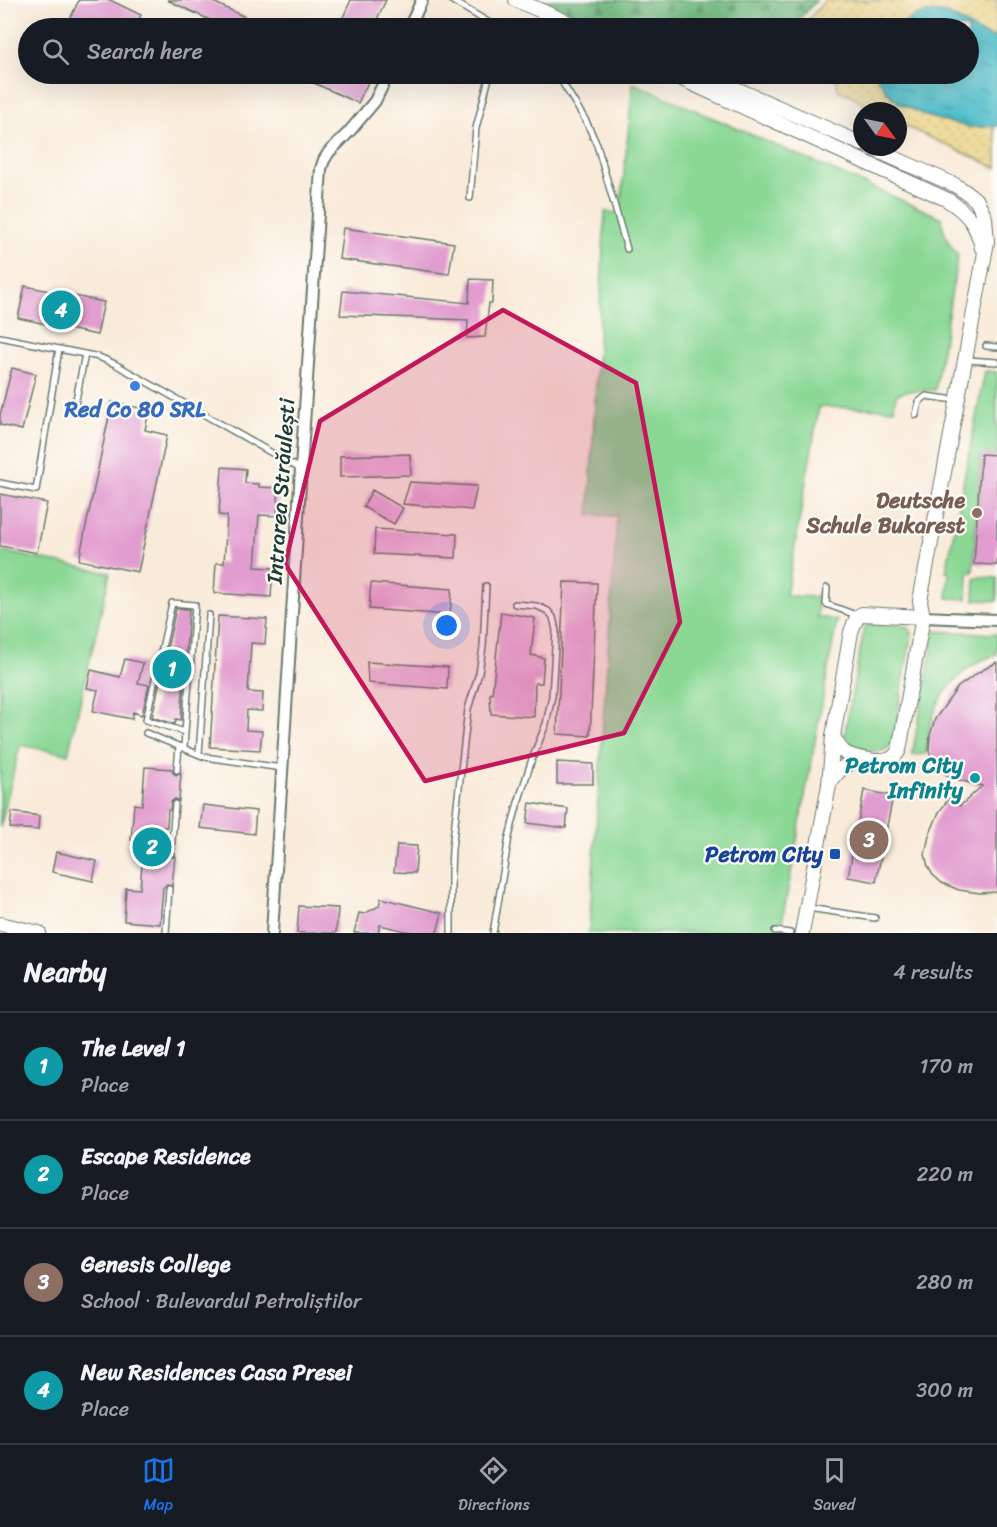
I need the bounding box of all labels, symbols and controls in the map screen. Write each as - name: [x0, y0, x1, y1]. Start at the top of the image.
- search box: [18, 18, 979, 84]
- text: Search here: [87, 32, 203, 71]
- icon: search: [39, 35, 72, 68]
- north arrow: [853, 102, 907, 156]
- pin: 4: [42, 288, 80, 332]
- marker: Red Co 80 SRL: [128, 379, 142, 393]
- place label: Red Co 80 SRL: [64, 390, 206, 429]
- street label: Intrarea Străulești: [254, 396, 307, 586]
- place label: Deutsche Schule Bukarest: [805, 481, 965, 545]
- marker: Deutsche Schule Bukarest: [970, 506, 984, 520]
- your location: [432, 611, 461, 640]
- pin: 1: [152, 646, 192, 692]
- place label: Petrom City Infinity: [845, 746, 964, 810]
- marker: Petrom City Infinity: [968, 771, 982, 785]
- pin: 3: [850, 818, 888, 862]
- pin: 2: [132, 824, 172, 870]
- place label: Petrom City: [705, 835, 824, 874]
- marker: Petrom City: [828, 847, 842, 861]
- text: Nearby: [24, 949, 106, 995]
- text: 4 results: [893, 955, 973, 990]
- text: The Level 1: [81, 1029, 186, 1068]
- text: 1: [39, 1049, 48, 1084]
- text: 170 m: [920, 1049, 973, 1084]
- text: Place: [81, 1068, 129, 1103]
- text: Escape Residence: [81, 1137, 251, 1176]
- text: 2: [38, 1157, 49, 1192]
- text: 220 m: [917, 1157, 973, 1192]
- text: Place: [81, 1176, 129, 1211]
- text: Genesis College: [81, 1245, 231, 1284]
- text: 3: [38, 1265, 49, 1300]
- text: 280 m: [916, 1265, 973, 1300]
- text: School · Bulevardul Petroliștilor: [81, 1284, 361, 1319]
- text: New Residences Casa Presei: [81, 1353, 352, 1392]
- text: 4: [37, 1373, 50, 1408]
- text: 300 m: [916, 1373, 973, 1408]
- text: Place: [81, 1392, 129, 1427]
- tab: Map: [142, 1454, 175, 1519]
- tab: Directions: [458, 1454, 530, 1519]
- tab: Saved: [813, 1454, 855, 1519]

